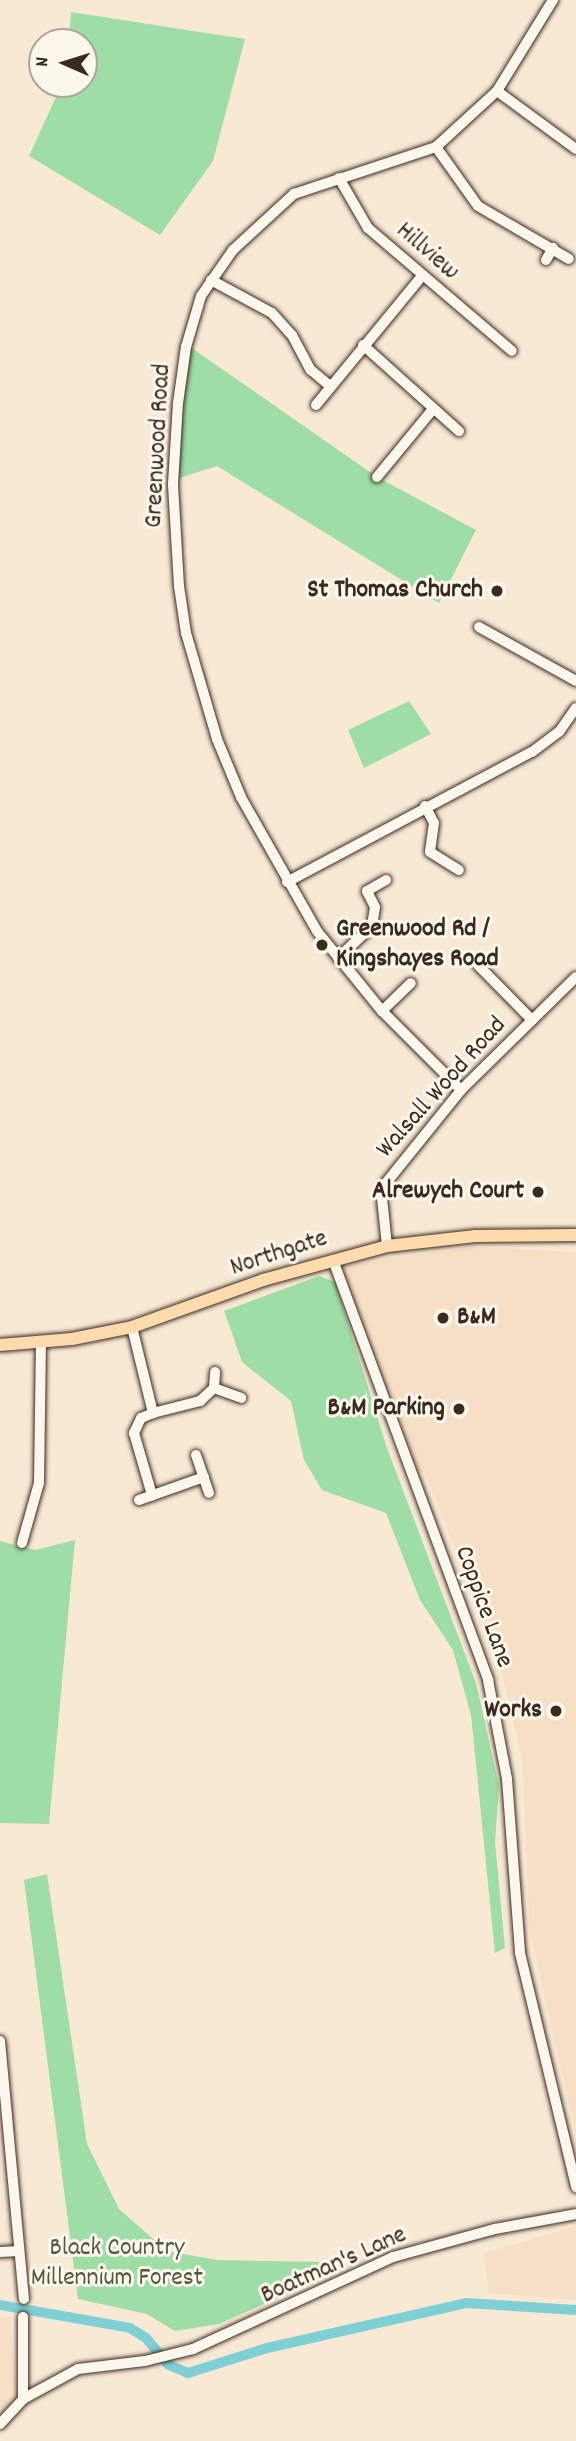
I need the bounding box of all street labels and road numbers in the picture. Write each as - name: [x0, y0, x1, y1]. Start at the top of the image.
- street label: Hillview: [389, 216, 465, 288]
- street label: Greenwood Road: [139, 363, 179, 529]
- street label: Walsall Wood Road: [370, 1011, 514, 1165]
- street label: Northgate: [227, 1224, 331, 1284]
- street label: Coppice Lane: [447, 1542, 519, 1672]
- street label: Boatman's Lane: [256, 2220, 412, 2312]

